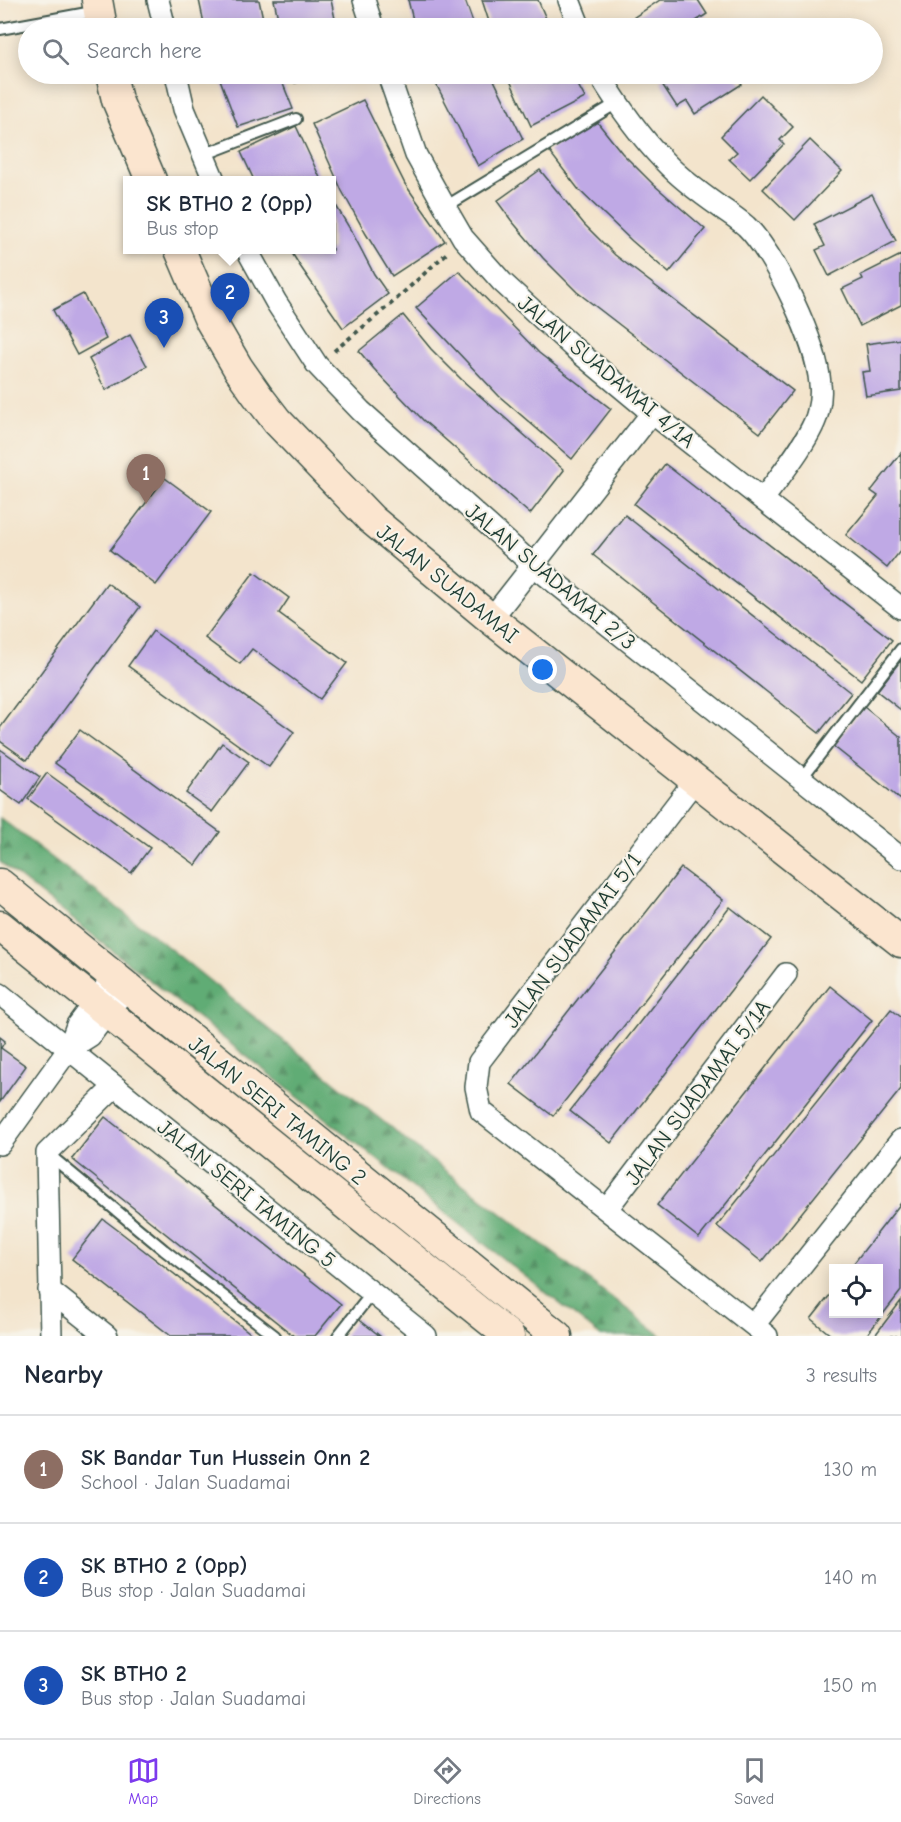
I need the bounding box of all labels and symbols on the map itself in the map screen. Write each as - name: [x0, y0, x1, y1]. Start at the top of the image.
- pin: 2: [210, 274, 250, 323]
- street label: JALAN SUADAMAI 4/1A: [512, 290, 701, 454]
- pin: 3: [144, 298, 184, 348]
- pin: 1: [126, 454, 166, 504]
- street label: JALAN SUADAMAI 2/3: [460, 498, 641, 656]
- street label: JALAN SUADAMAI: [371, 519, 523, 649]
- your location: [528, 655, 557, 684]
- street label: JALAN SUADAMAI 5/1: [499, 848, 647, 1033]
- street label: JALAN SUADAMAI 5/1A: [620, 995, 776, 1190]
- street label: JALAN SERI TAMING 2: [183, 1031, 372, 1191]
- street label: JALAN SERI TAMING 5: [152, 1114, 341, 1274]

